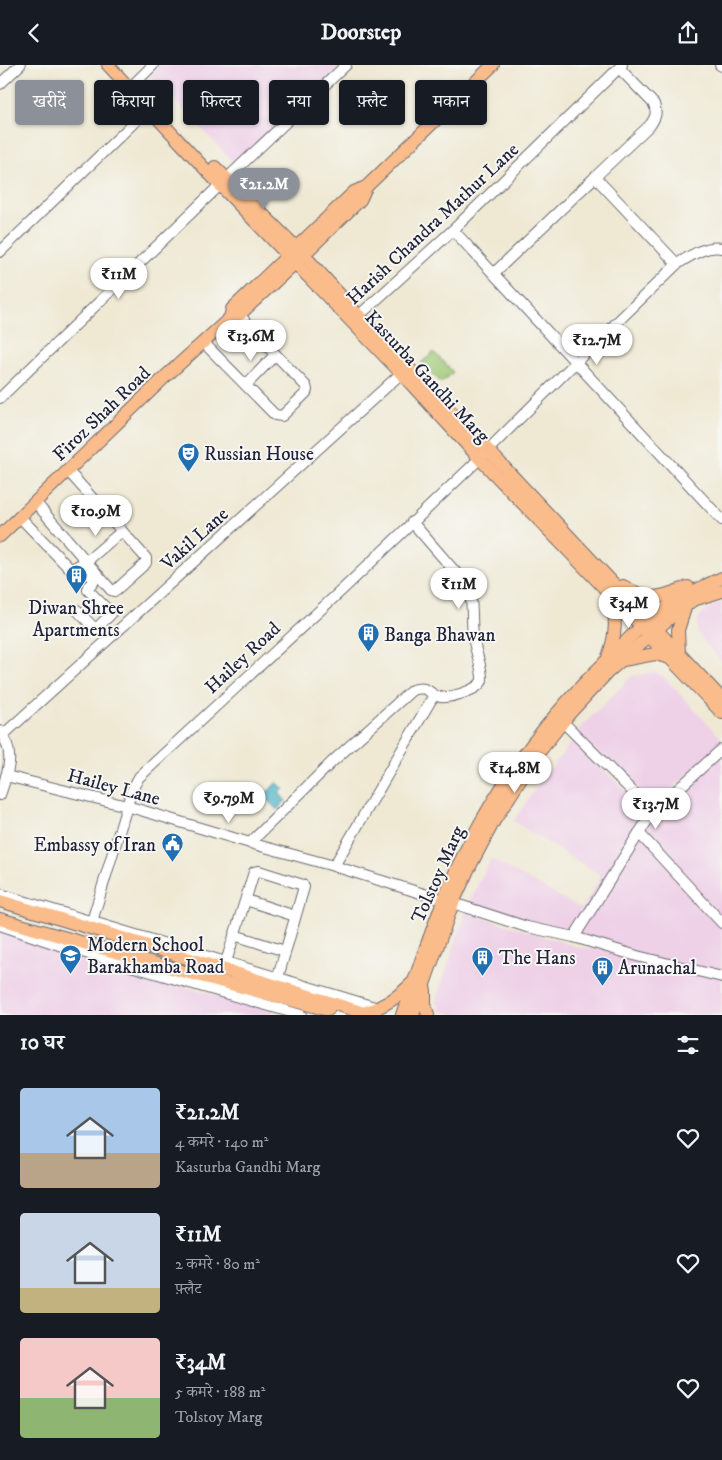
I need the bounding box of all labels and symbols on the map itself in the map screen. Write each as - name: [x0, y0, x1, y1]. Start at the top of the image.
- street label: Harish Chandra Mathur Lane: [342, 138, 524, 310]
- pin: ₹21.2M: [223, 167, 305, 210]
- pin: ₹11M: [89, 257, 149, 300]
- street label: Kasturba Gandhi Marg: [360, 306, 495, 449]
- pin: ₹13.6M: [210, 319, 292, 362]
- pin: ₹12.7M: [556, 323, 638, 366]
- street label: Firoz Shah Road: [49, 361, 156, 466]
- theatre icon: Russian House: [176, 441, 200, 472]
- place label: Russian House: [204, 443, 314, 466]
- pin: ₹10.9M: [55, 495, 137, 537]
- street label: Vakil Lane: [156, 503, 233, 576]
- building icon: Diwan Shree Apartments: [64, 564, 88, 595]
- pin: ₹11M: [429, 567, 489, 610]
- pin: ₹34M: [599, 587, 659, 629]
- place label: Diwan Shree Apartments: [28, 597, 124, 642]
- street label: Hailey Road: [200, 617, 286, 699]
- building icon: Banga Bhawan: [356, 622, 380, 653]
- place label: Banga Bhawan: [384, 624, 496, 647]
- pin: ₹14.8M: [474, 751, 556, 794]
- street label: Hailey Lane: [65, 764, 163, 811]
- pin: ₹9.79M: [188, 781, 270, 824]
- pin: ₹13.7M: [615, 787, 697, 830]
- street label: Tolstoy Marg: [407, 822, 470, 927]
- public building icon: Embassy of Iran: [160, 832, 184, 863]
- place label: Embassy of Iran: [33, 834, 156, 857]
- place label: Modern School Barakhamba Road: [87, 934, 225, 979]
- school or university icon: Modern School Barakhamba Road: [59, 943, 83, 974]
- building icon: The Hans: [471, 945, 495, 976]
- place label: The Hans: [499, 947, 576, 970]
- building icon: Arunachal: [590, 955, 614, 986]
- place label: Arunachal: [618, 957, 697, 980]

